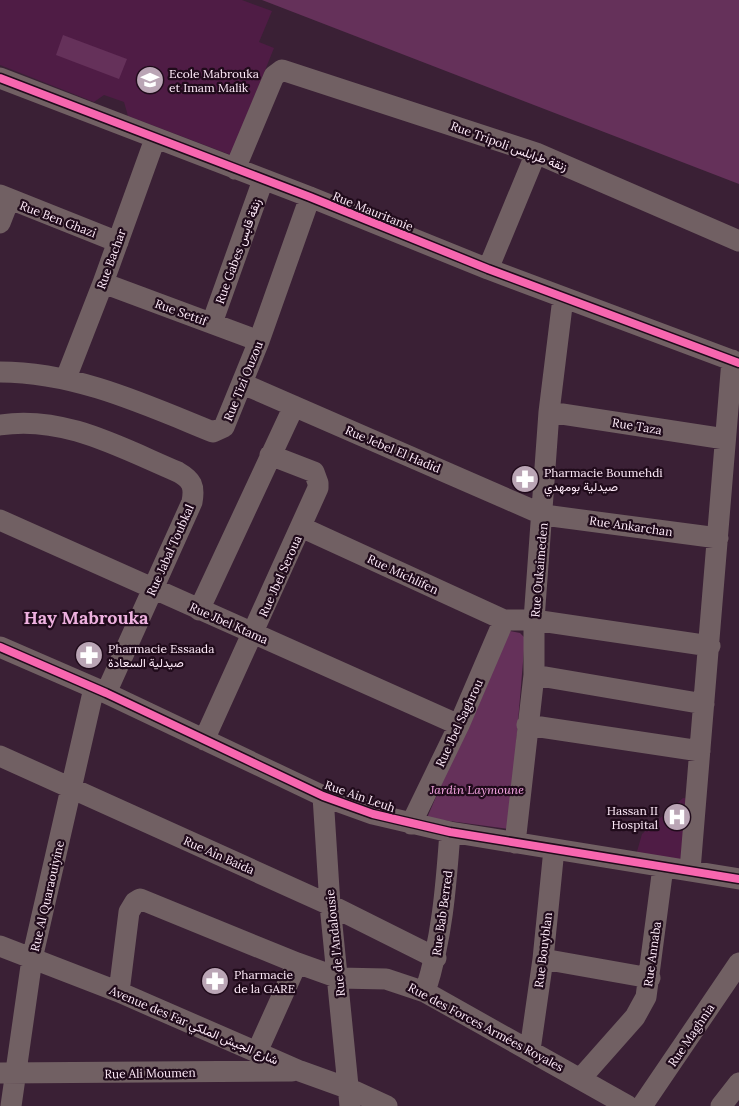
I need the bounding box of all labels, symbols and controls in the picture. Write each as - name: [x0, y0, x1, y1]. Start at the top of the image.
- school or university icon: Ecole Mabrouka et Imam Malik: [135, 65, 165, 95]
- place label: Ecole Mabrouka et Imam Malik: [169, 66, 259, 95]
- street label: Rue Tripoli زنقة طرابلس: [448, 118, 569, 175]
- street label: Rue Mauritanie: [331, 188, 416, 234]
- street label: Rue Gabes زنقة قابس: [212, 196, 265, 306]
- street label: Rue Ben Ghazi: [18, 198, 98, 240]
- street label: Rue Bachar: [93, 226, 129, 291]
- street label: Rue Settif: [153, 296, 210, 329]
- street label: Rue Tizi Ouzou: [220, 339, 266, 423]
- street label: Rue Taza: [611, 415, 663, 437]
- street label: Rue Jebel El Hadid: [343, 422, 443, 476]
- pharmacy icon: Pharmacie Boumehdi صيدلية بومهدي: [510, 464, 540, 494]
- place label: Pharmacie Boumehdi صيدلية بومهدي: [544, 465, 663, 497]
- street label: Rue Jabal Toubkal: [143, 502, 197, 598]
- street label: Rue Ankarchan: [588, 513, 674, 539]
- street label: Rue Oukaimeden: [527, 522, 551, 618]
- street label: Rue Jbel Seroua: [255, 533, 305, 619]
- street label: Rue Michlifen: [365, 551, 441, 597]
- street label: Rue Jbel Ktama: [187, 599, 271, 647]
- district label: Hay Mabrouka: [23, 606, 149, 629]
- pharmacy icon: Pharmacie Essaada صيدلية السعادة: [74, 640, 104, 670]
- place label: Pharmacie Essaada صيدلية السعادة: [108, 641, 214, 670]
- street label: Rue Jbel Saghrou: [432, 677, 486, 769]
- street label: Rue Ain Leuh: [323, 777, 397, 815]
- park label: Jardin Laymoune: [429, 782, 524, 797]
- hospital icon: Hassan II Hospital: [662, 802, 692, 832]
- place label: Hassan II Hospital: [607, 803, 658, 832]
- street label: Rue Ain Baida: [181, 833, 257, 877]
- street label: Rue Al Quaraouiyine: [27, 839, 67, 953]
- street label: Rue Bab Berred: [429, 869, 455, 957]
- street label: Rue de l'Andalousie: [322, 888, 348, 997]
- street label: Rue Bouyblan: [531, 911, 555, 989]
- street label: Rue Annaba: [640, 920, 664, 988]
- pharmacy icon: Pharmacie de la GARE: [200, 966, 230, 996]
- place label: Pharmacie de la GARE: [234, 967, 295, 996]
- street label: Rue des Forces Armées Royales: [406, 979, 567, 1075]
- street label: Avenue des Far شارع الجيش الملكي: [105, 982, 281, 1070]
- street label: Rue Maghnia: [665, 1001, 717, 1069]
- street label: Rue Ali Moumen: [104, 1065, 196, 1081]

